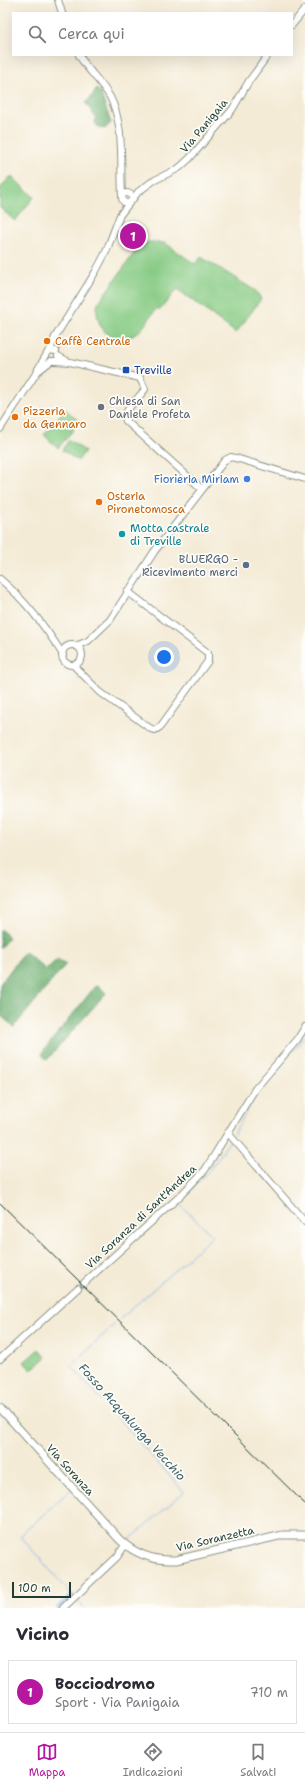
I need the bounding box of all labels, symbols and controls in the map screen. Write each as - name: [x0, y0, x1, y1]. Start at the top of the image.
- search box: [12, 12, 293, 56]
- icon: search: [26, 23, 48, 45]
- text: Cerca qui: [58, 24, 125, 44]
- street label: Via Panigaia: [177, 96, 231, 156]
- pin: 1: [120, 221, 146, 251]
- place label: Caffè Centrale: [55, 334, 131, 349]
- marker: Caffè Centrale: [42, 336, 52, 346]
- place label: Treville: [134, 363, 172, 378]
- marker: Treville: [121, 365, 131, 375]
- place label: Chiesa di San Daniele Profeta: [109, 394, 190, 422]
- marker: Chiesa di San Daniele Profeta: [96, 402, 106, 412]
- place label: Pizzeria da Gennaro: [23, 404, 87, 432]
- marker: Pizzeria da Gennaro: [10, 412, 20, 422]
- place label: Fiorieria Miriam: [154, 472, 240, 487]
- marker: Fiorieria Miriam: [242, 474, 252, 484]
- place label: Osteria Pironetomosca: [107, 489, 185, 517]
- marker: Osteria Pironetomosca: [94, 497, 104, 507]
- place label: Motta castrale di Treville: [130, 521, 210, 549]
- marker: Motta castrale di Treville: [117, 529, 127, 539]
- place label: BLUERGO - Ricevimento merci: [142, 552, 238, 580]
- marker: BLUERGO - Ricevimento merci: [241, 560, 251, 570]
- your location: [154, 647, 174, 667]
- street label: Via Soranza di Sant'Andrea: [82, 1161, 200, 1273]
- water label: Fosso Acqualunga Vecchio: [75, 1360, 189, 1484]
- street label: Via Soranza: [43, 1441, 97, 1499]
- street label: Via Soranzetta: [174, 1523, 256, 1555]
- scale bar: [12, 1580, 71, 1599]
- text: 100 m: [18, 1581, 51, 1596]
- text: Vicino: [16, 1623, 69, 1645]
- text: Bocciodromo: [55, 1674, 155, 1694]
- text: 1: [27, 1684, 33, 1701]
- text: 710 m: [250, 1684, 288, 1701]
- text: Sport · Via Panigaia: [55, 1694, 180, 1711]
- tab: Mappa: [29, 1741, 65, 1780]
- tab: Indicazioni: [123, 1741, 183, 1780]
- tab: Salvati: [240, 1741, 276, 1780]

